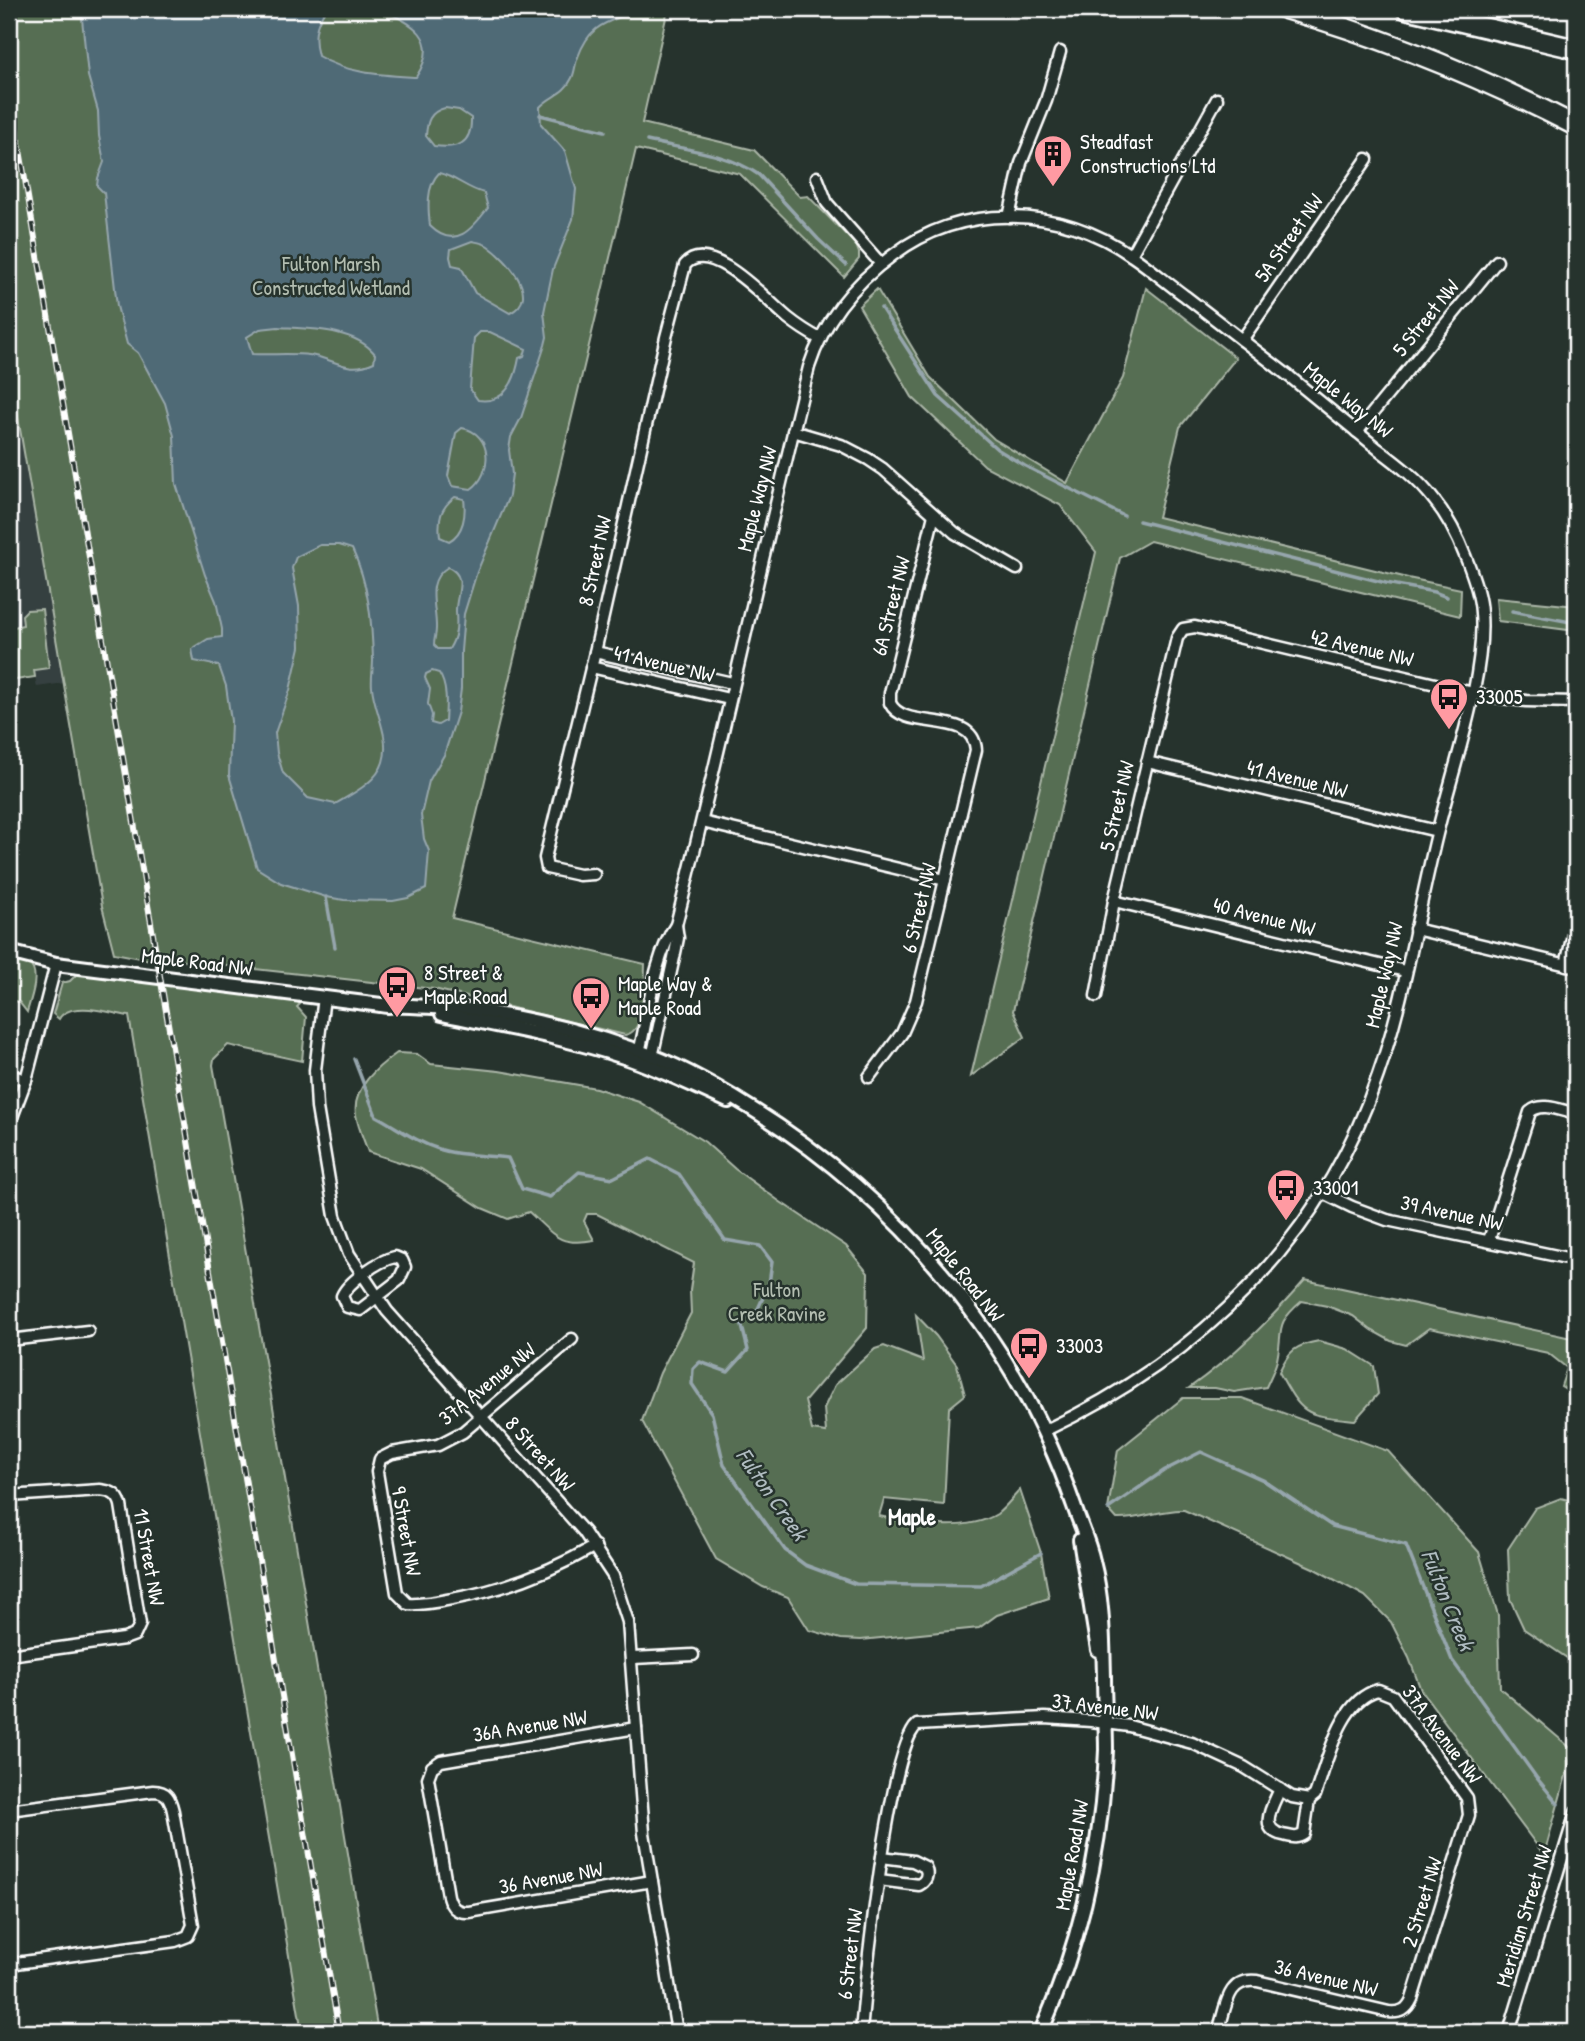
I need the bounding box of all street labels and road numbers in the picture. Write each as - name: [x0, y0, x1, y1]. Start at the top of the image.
- street label: 5A Street NW: [1248, 188, 1330, 288]
- street label: 5 Street NW: [1386, 273, 1466, 362]
- street label: Maple Way NW: [1297, 355, 1399, 445]
- street label: Maple Way NW: [729, 443, 784, 555]
- street label: 8 Street NW: [571, 513, 618, 609]
- street label: 6A Street NW: [864, 553, 917, 659]
- street label: 42 Avenue NW: [1308, 622, 1416, 673]
- street label: 41 Avenue NW: [611, 638, 717, 689]
- street label: 41 Avenue NW: [1244, 752, 1350, 805]
- street label: 5 Street NW: [1092, 758, 1141, 854]
- street label: 6 Street NW: [894, 860, 943, 956]
- street label: 40 Avenue NW: [1210, 890, 1318, 943]
- street label: Maple Way NW: [1357, 919, 1410, 1031]
- street label: Maple Road NW: [140, 940, 254, 983]
- street label: 39 Avenue NW: [1398, 1188, 1506, 1238]
- street label: Maple Road NW: [920, 1222, 1011, 1328]
- street label: 37A Avenue NW: [432, 1335, 541, 1432]
- street label: 8 Street NW: [499, 1410, 582, 1498]
- street label: 9 Street NW: [384, 1484, 429, 1578]
- street label: 11 Street NW: [127, 1506, 172, 1608]
- street label: 37A Avenue NW: [1396, 1678, 1489, 1789]
- street label: 37 Avenue NW: [1050, 1686, 1160, 1727]
- street label: 36A Avenue NW: [471, 1702, 589, 1749]
- street label: Maple Road NW: [1048, 1797, 1096, 1913]
- street label: Meridian Street NW: [1488, 1841, 1559, 1990]
- street label: 2 Street NW: [1394, 1853, 1449, 1950]
- street label: 36 Avenue NW: [497, 1854, 605, 1901]
- street label: 6 Street NW: [830, 1907, 869, 2001]
- street label: 36 Avenue NW: [1272, 1952, 1380, 2003]

